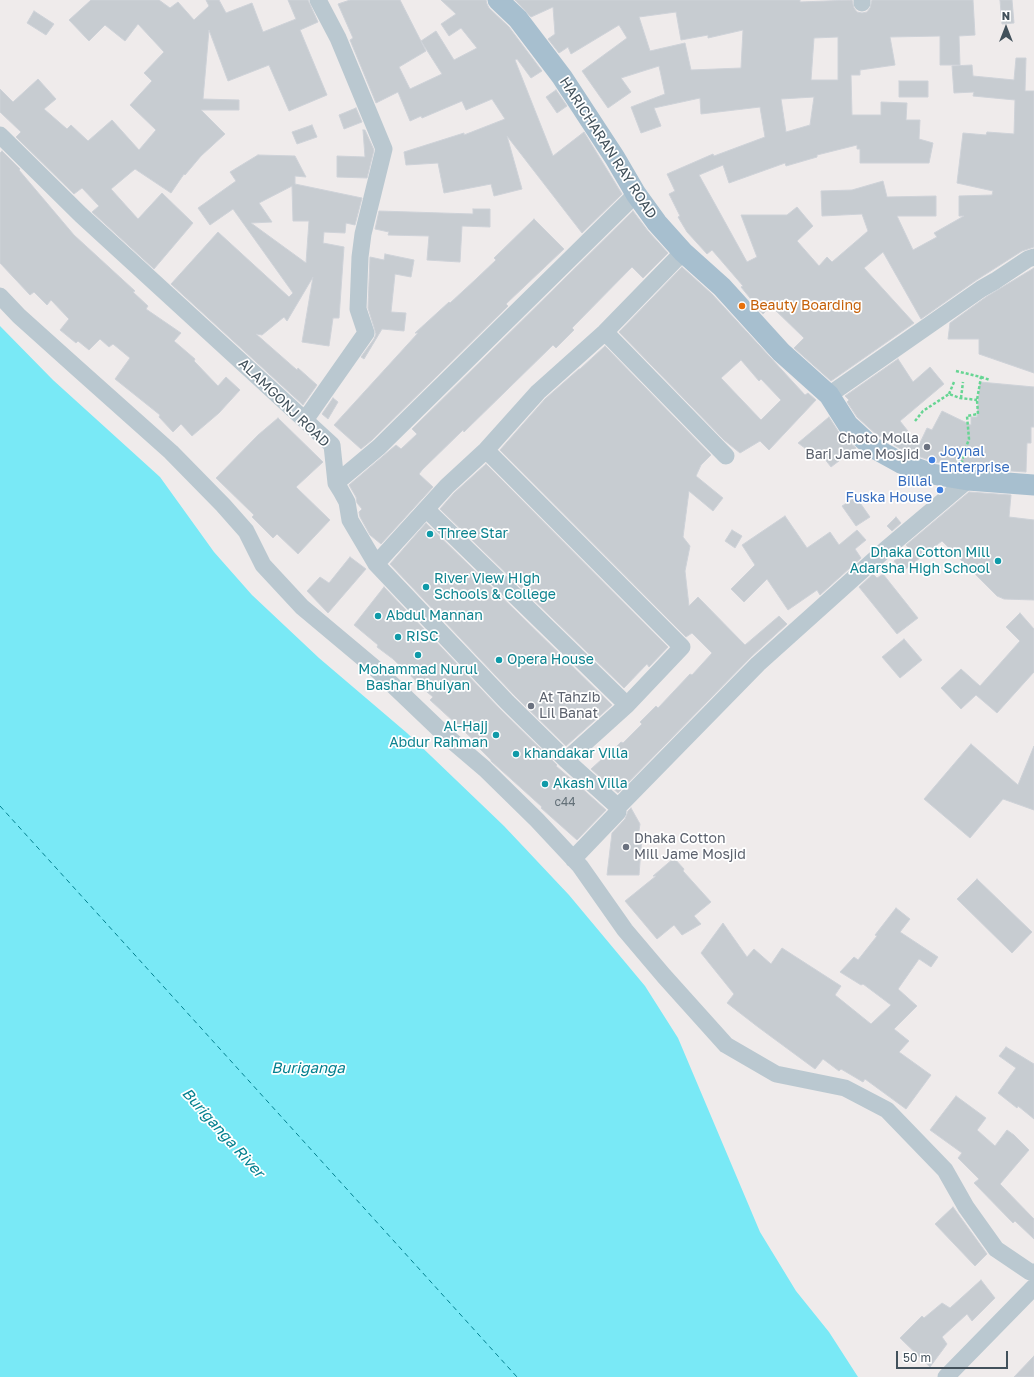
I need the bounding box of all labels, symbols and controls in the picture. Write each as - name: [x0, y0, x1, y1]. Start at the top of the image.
- north arrow: [986, 8, 1026, 48]
- text: N: [1002, 9, 1010, 22]
- street label: HARICHARAN RAY ROAD: [556, 74, 660, 222]
- place label: Beauty Boarding: [750, 298, 862, 314]
- marker: Beauty Boarding: [737, 301, 747, 311]
- street label: ALAMGONJ ROAD: [235, 355, 333, 451]
- place label: Choto Molla Bari Jame Mosjid: [805, 431, 919, 464]
- marker: Choto Molla Bari Jame Mosjid: [922, 442, 932, 452]
- place label: Joynal Enterprise: [940, 444, 1010, 476]
- marker: Joynal Enterprise: [927, 455, 937, 465]
- place label: Billal Fuska House: [846, 474, 932, 506]
- marker: Billal Fuska House: [935, 485, 945, 495]
- place label: Three Star: [438, 526, 508, 542]
- marker: Three Star: [425, 529, 435, 539]
- place label: Dhaka Cotton Mill Adarsha High School: [850, 545, 990, 578]
- marker: Dhaka Cotton Mill Adarsha High School: [993, 556, 1003, 566]
- place label: River View HIgh Schools & College: [434, 571, 556, 604]
- marker: River View HIgh Schools & College: [421, 582, 431, 592]
- place label: Abdul Mannan: [386, 608, 483, 624]
- marker: Abdul Mannan: [373, 611, 383, 621]
- place label: RISC: [406, 629, 438, 645]
- marker: RISC: [393, 632, 403, 642]
- marker: Mohammad Nurul Bashar Bhuiyan: [413, 650, 423, 660]
- place label: Opera House: [507, 652, 594, 668]
- marker: Opera House: [494, 655, 504, 665]
- place label: Mohammad Nurul Bashar Bhuiyan: [358, 662, 478, 694]
- place label: At Tahzib Lil Banat: [539, 690, 600, 722]
- marker: At Tahzib Lil Banat: [526, 701, 536, 711]
- place label: Al-Hajj Abdur Rahman: [389, 719, 488, 752]
- marker: Al-Hajj Abdur Rahman: [491, 730, 501, 740]
- place label: khandakar Villa: [524, 746, 628, 762]
- marker: khandakar Villa: [511, 749, 521, 759]
- place label: Akash Villa: [553, 776, 628, 792]
- marker: Akash Villa: [540, 779, 550, 789]
- house number: c44: [554, 795, 576, 809]
- place label: Dhaka Cotton Mill Jame Mosjid: [634, 831, 746, 864]
- marker: Dhaka Cotton Mill Jame Mosjid: [621, 842, 631, 852]
- water label: Buriganga: [271, 1059, 345, 1077]
- water label: Buriganga River: [178, 1085, 268, 1181]
- scale bar: [898, 1343, 1010, 1369]
- text: 50 m: [903, 1350, 931, 1365]

